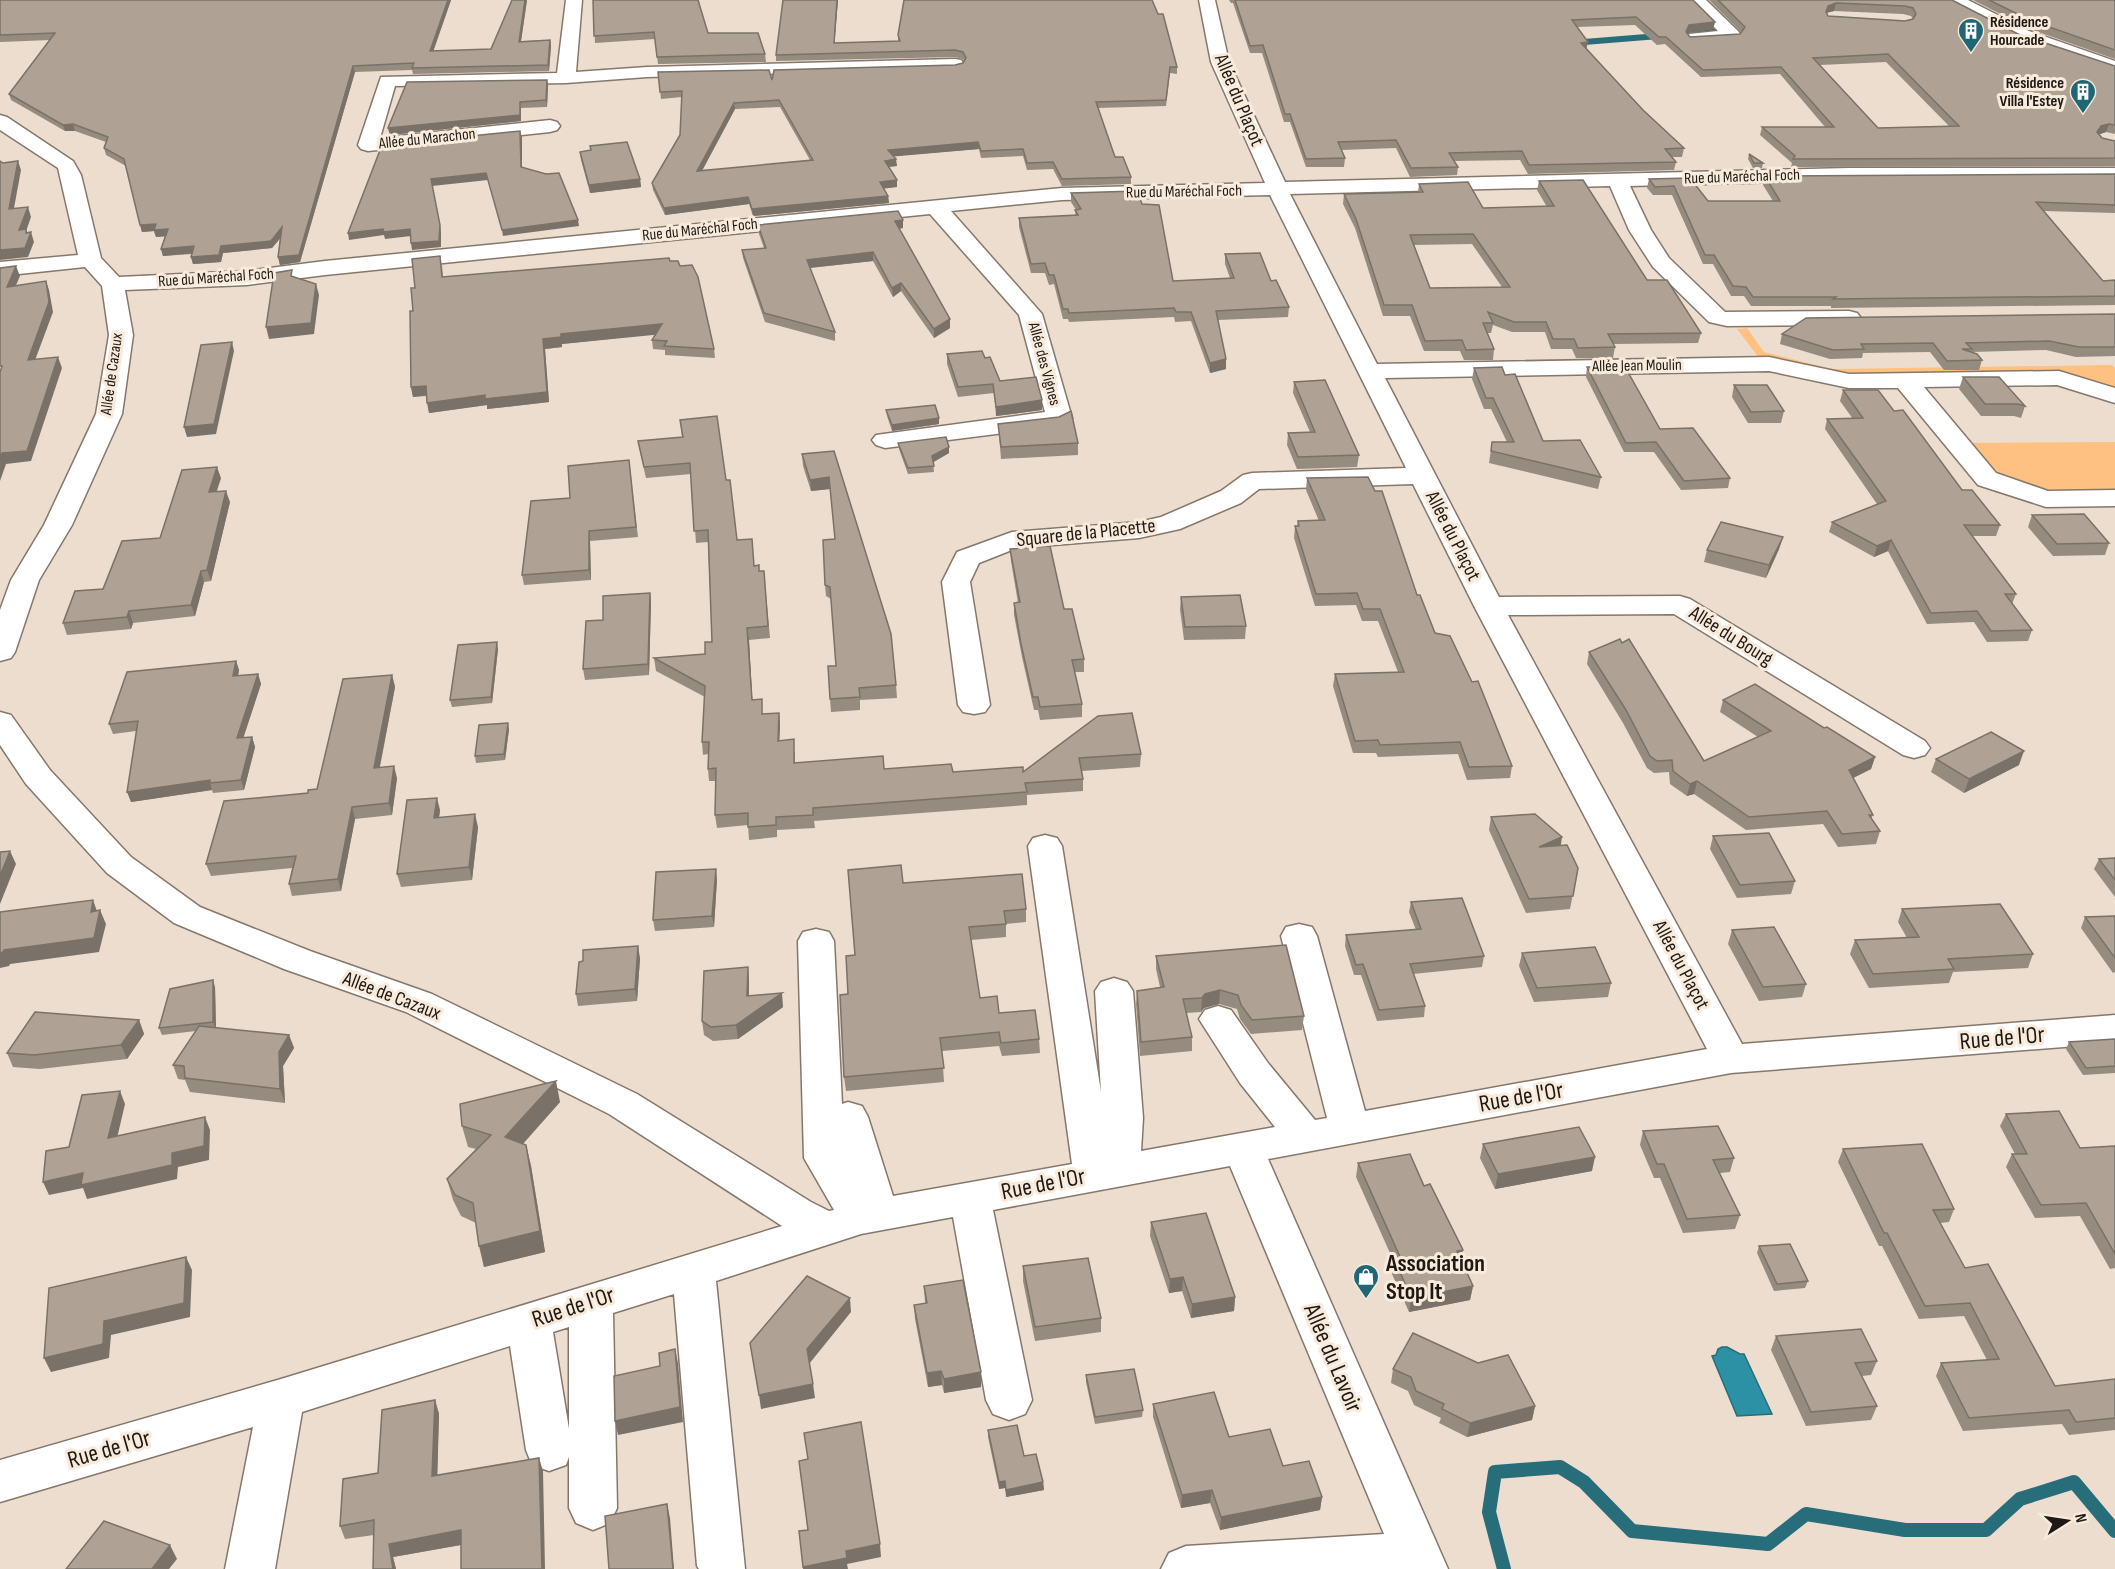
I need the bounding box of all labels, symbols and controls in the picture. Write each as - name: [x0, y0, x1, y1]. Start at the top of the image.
- place label: Résidence Hourcade: [1990, 13, 2049, 50]
- building icon: Résidence Hourcade: [1956, 16, 1986, 54]
- street label: Allée du Plaçot: [1208, 49, 1269, 150]
- place label: Résidence Villa l'Estey: [2000, 74, 2064, 111]
- building icon: Résidence Villa l'Estey: [2068, 77, 2098, 115]
- street label: Allée du Marachon: [377, 124, 476, 154]
- street label: Rue du Maréchal Foch: [1684, 165, 1800, 189]
- street label: Rue du Maréchal Foch: [1126, 181, 1242, 203]
- street label: Rue du Maréchal Foch: [641, 214, 759, 246]
- street label: Rue du Maréchal Foch: [157, 264, 275, 292]
- street label: Allée des Vignes: [1024, 319, 1064, 408]
- street label: Allée de Cazaux: [97, 332, 127, 417]
- street label: Allée Jean Moulin: [1591, 356, 1682, 376]
- street label: Allée du Plaçot: [1420, 486, 1486, 585]
- street label: Square de la Placette: [1015, 514, 1157, 552]
- street label: Allée du Bourg: [1684, 600, 1777, 671]
- street label: Allée du Plaçot: [1647, 915, 1715, 1014]
- street label: Allée de Cazaux: [339, 966, 445, 1026]
- street label: Rue de l'Or: [1958, 1020, 2046, 1056]
- street label: Rue de l'Or: [1477, 1075, 1565, 1119]
- street label: Rue de l'Or: [999, 1162, 1088, 1206]
- place label: Association Stop It: [1385, 1249, 1485, 1306]
- shop icon: Association Stop It: [1351, 1262, 1381, 1300]
- street label: Rue de l'Or: [528, 1280, 618, 1334]
- street label: Allée du Lavoir: [1297, 1299, 1369, 1417]
- street label: Rue de l'Or: [64, 1423, 154, 1475]
- north arrow: [2037, 1491, 2097, 1551]
- text: N: [2070, 1512, 2090, 1524]

